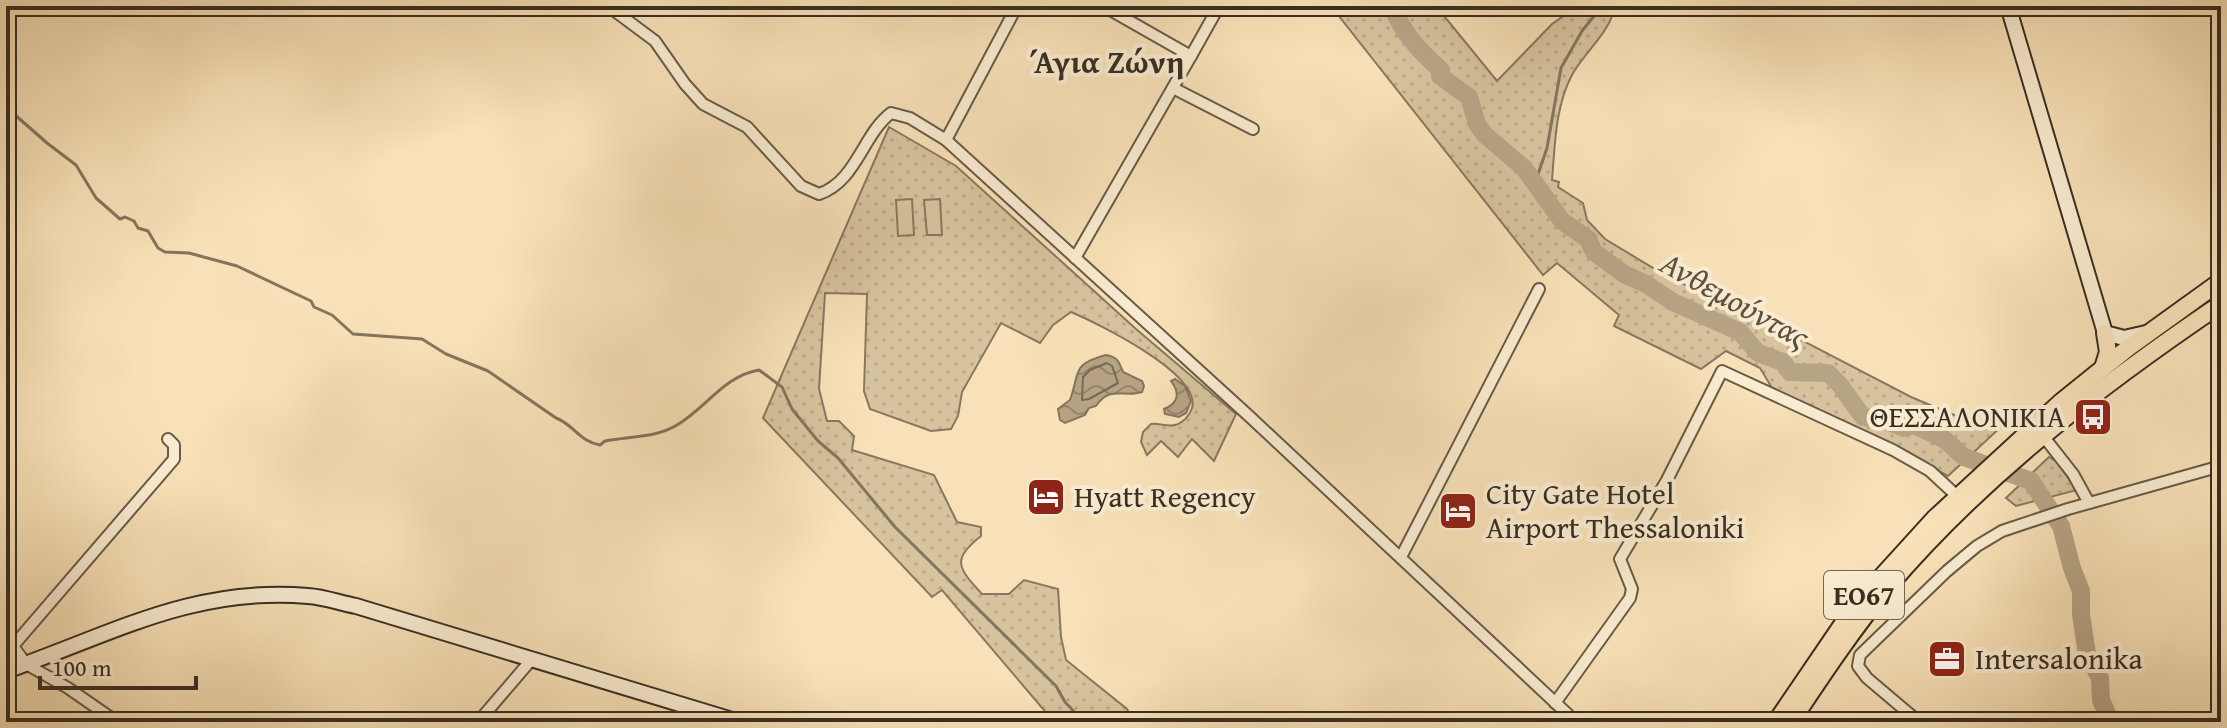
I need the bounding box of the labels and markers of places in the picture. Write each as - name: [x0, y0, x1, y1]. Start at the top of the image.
- place label: ΘΕΣΣΑΛΟΝΙΚΙΑ: [1870, 394, 2065, 438]
- bus stop icon: ΘΕΣΣΑΛΟΝΙΚΙΑ: [2072, 396, 2114, 438]
- place label: City Gate Hotel Airport Thessaloniki: [1486, 471, 1744, 549]
- place label: Hyatt Regency: [1074, 474, 1256, 518]
- hotel icon: Hyatt Regency: [1025, 476, 1067, 518]
- hotel icon: City Gate Hotel Airport Thessaloniki: [1437, 490, 1479, 532]
- place label: Intersalonika: [1975, 636, 2143, 680]
- office icon: Intersalonika: [1926, 638, 1968, 680]

